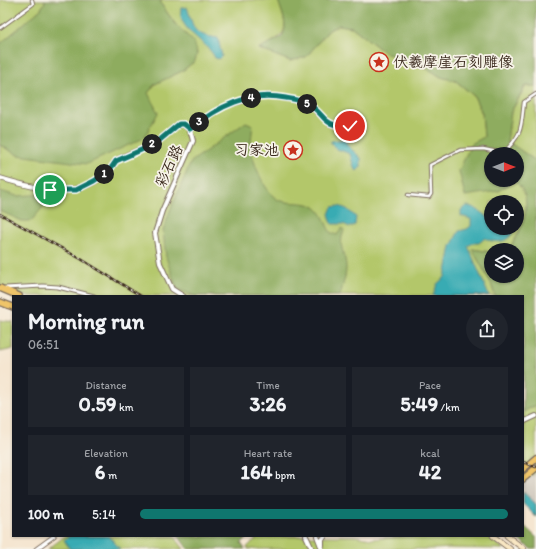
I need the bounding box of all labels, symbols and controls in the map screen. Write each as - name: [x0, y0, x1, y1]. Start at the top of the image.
- place icon: 伏羲摩崖石刻雕像: [368, 51, 390, 73]
- place label: 伏羲摩崖石刻雕像: [393, 53, 513, 71]
- pin: 4: [241, 88, 261, 108]
- text: 4: [248, 91, 254, 104]
- pin: 5: [297, 94, 317, 114]
- text: 5: [304, 97, 310, 110]
- pin: [333, 109, 367, 143]
- pin: 3: [189, 112, 209, 132]
- text: 3: [196, 115, 202, 128]
- icon: check: [339, 115, 361, 137]
- pin: 2: [142, 134, 162, 154]
- text: 2: [149, 137, 155, 150]
- place icon: 习家池: [282, 139, 304, 161]
- place label: 习家池: [234, 141, 279, 159]
- street label: 彩石路: [151, 142, 187, 190]
- north arrow: [484, 147, 524, 187]
- map controls: [484, 147, 524, 283]
- pin: 1: [94, 164, 114, 184]
- text: 1: [101, 167, 107, 180]
- pin: [33, 173, 67, 207]
- icon: arrive: [39, 179, 61, 201]
- button: locate: [484, 195, 524, 235]
- button: layers: [484, 243, 524, 283]
- text: Morning run: [28, 308, 144, 335]
- button: share: [466, 308, 508, 350]
- text: 06:51: [28, 337, 59, 352]
- text: Distance: [85, 379, 127, 392]
- text: Time: [256, 379, 280, 392]
- text: Pace: [419, 379, 441, 392]
- text: 0.59: [78, 392, 117, 416]
- text: 3:26: [250, 392, 286, 416]
- text: 5:49: [400, 392, 438, 416]
- text: km: [117, 401, 134, 414]
- text: /km: [438, 401, 460, 414]
- text: Elevation: [84, 447, 128, 460]
- text: Heart rate: [244, 447, 292, 460]
- text: kcal: [420, 447, 440, 460]
- text: 6: [95, 460, 105, 484]
- text: 164: [241, 460, 273, 484]
- text: 42: [419, 460, 441, 484]
- text: m: [105, 469, 117, 482]
- text: bpm: [273, 469, 295, 482]
- text: 100 m: [28, 507, 64, 522]
- text: 5:14: [92, 507, 116, 522]

